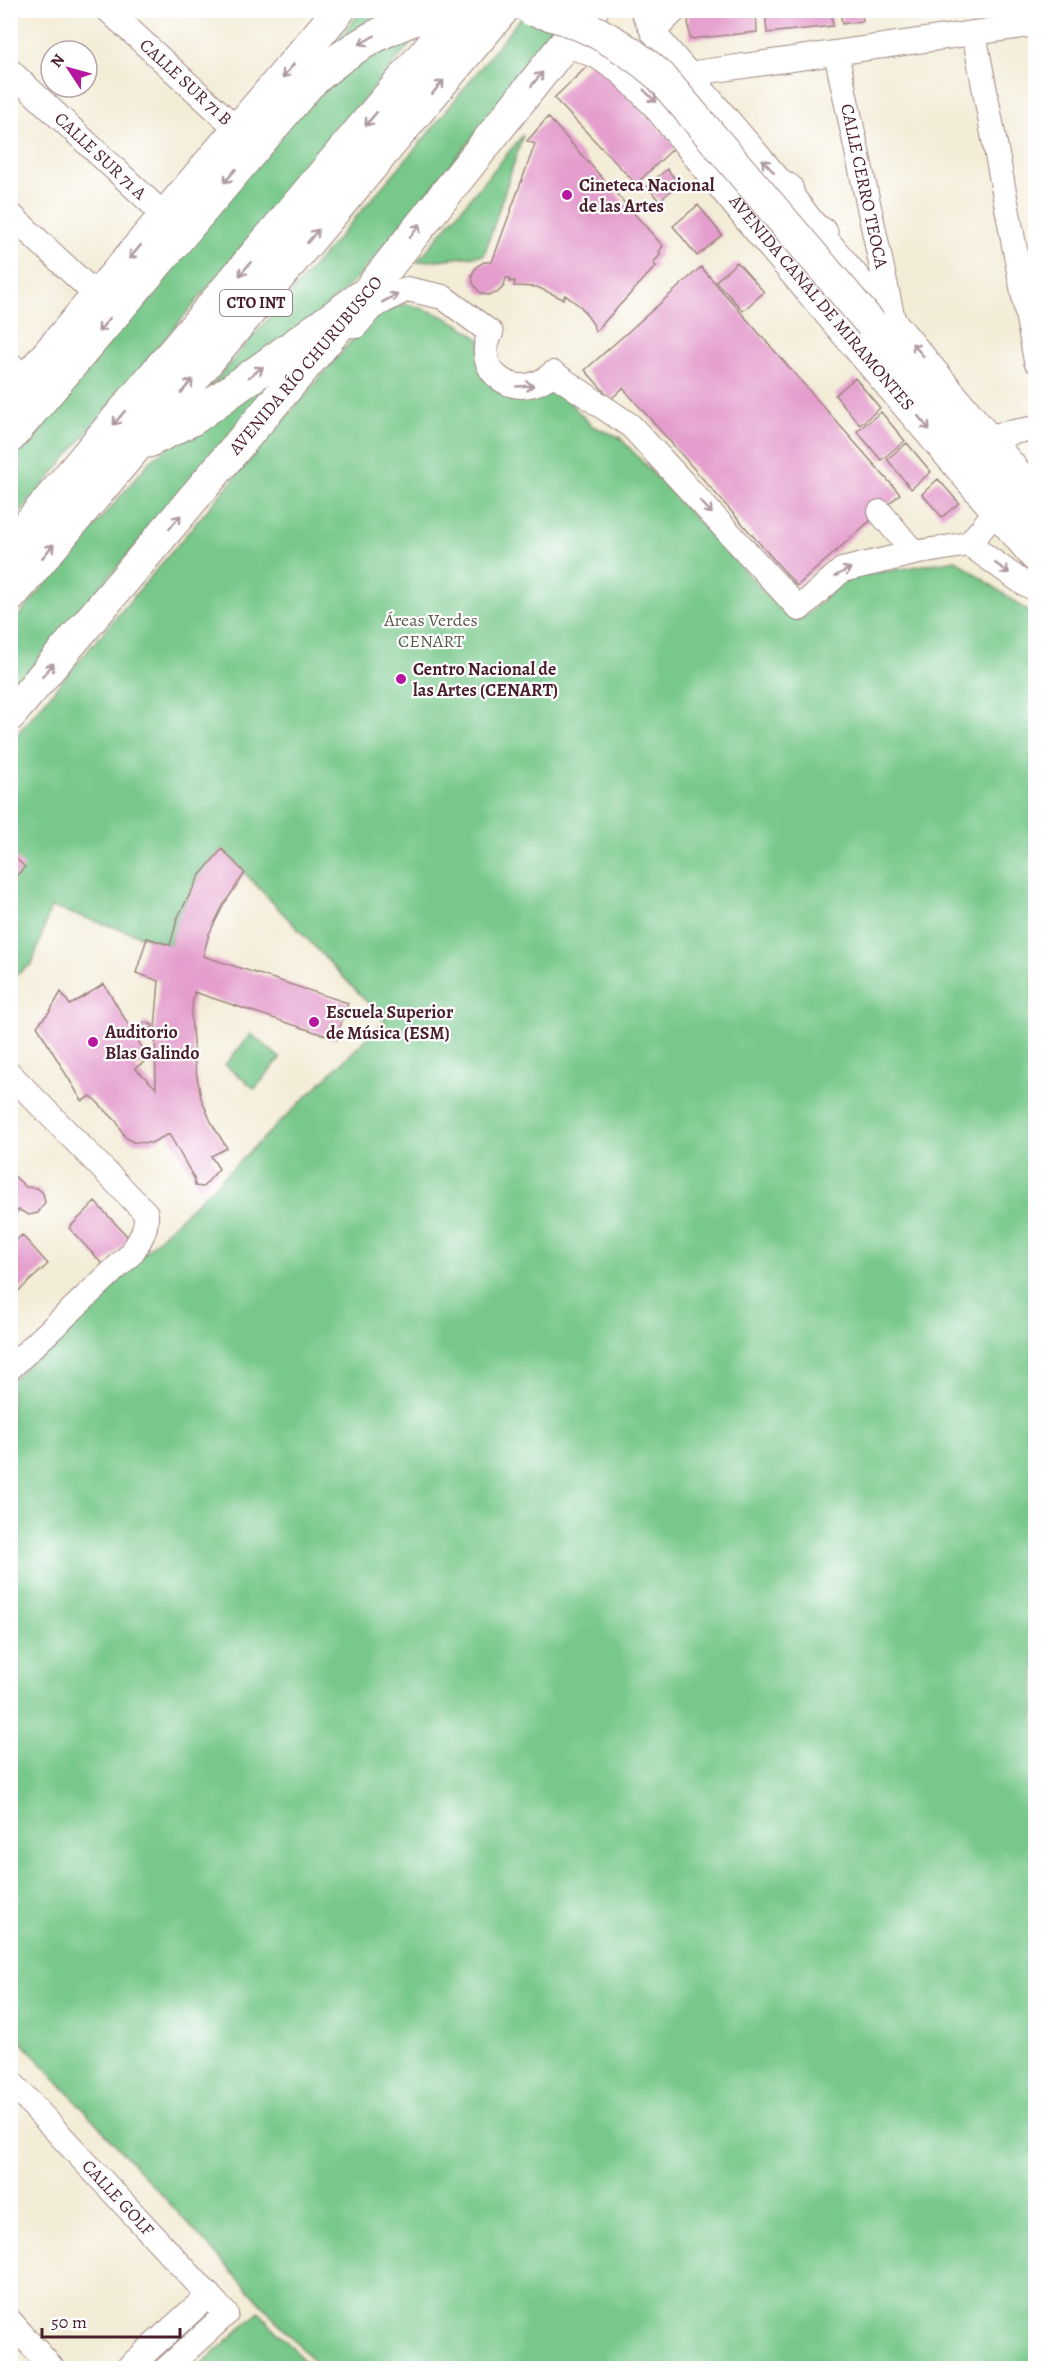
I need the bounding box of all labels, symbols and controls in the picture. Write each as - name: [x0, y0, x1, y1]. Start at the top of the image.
- street label: CALLE SUR 71 B: [134, 33, 237, 131]
- one-way arrow: [359, 34, 376, 46]
- north arrow: [39, 39, 99, 99]
- text: N: [45, 49, 70, 72]
- one-way arrow: [281, 63, 295, 78]
- one-way arrow: [530, 72, 544, 87]
- one-way arrow: [431, 80, 445, 95]
- one-way arrow: [643, 89, 657, 104]
- street label: CALLE CERRO TEOCA: [835, 101, 894, 271]
- street label: CALLE SUR 71 A: [49, 107, 152, 205]
- one-way arrow: [364, 111, 377, 127]
- one-way arrow: [761, 159, 775, 174]
- one-way arrow: [223, 168, 237, 183]
- place label: Cineteca Nacional de las Artes: [579, 173, 715, 218]
- marker: Cineteca Nacional de las Artes: [560, 188, 574, 202]
- street label: AVENIDA CANAL DE MIRAMONTES: [723, 189, 920, 416]
- one-way arrow: [409, 224, 422, 240]
- one-way arrow: [306, 228, 319, 244]
- one-way arrow: [128, 244, 142, 259]
- one-way arrow: [238, 261, 252, 276]
- street label: AVENIDA RÍO CHURUBUSCO: [223, 271, 388, 460]
- road number: CTO INT: [220, 290, 292, 316]
- one-way arrow: [380, 292, 398, 303]
- one-way arrow: [97, 317, 111, 332]
- one-way arrow: [911, 342, 924, 358]
- one-way arrow: [247, 366, 263, 378]
- one-way arrow: [181, 378, 194, 394]
- one-way arrow: [515, 380, 535, 391]
- one-way arrow: [112, 410, 126, 425]
- one-way arrow: [917, 415, 930, 431]
- one-way arrow: [699, 500, 713, 515]
- one-way arrow: [168, 515, 182, 530]
- one-way arrow: [41, 544, 55, 559]
- one-way arrow: [993, 561, 1009, 574]
- one-way arrow: [834, 566, 852, 578]
- park label: Áreas Verdes CENART: [383, 608, 478, 653]
- place label: Centro Nacional de las Artes (CENART): [413, 657, 558, 702]
- one-way arrow: [42, 662, 55, 678]
- marker: Centro Nacional de las Artes (CENART): [394, 672, 408, 686]
- place label: Escuela Superior de Música (ESM): [326, 1000, 454, 1045]
- marker: Escuela Superior de Música (ESM): [307, 1015, 321, 1029]
- place label: Auditorio Blas Galindo: [104, 1020, 200, 1065]
- marker: Auditorio Blas Galindo: [86, 1035, 100, 1049]
- street label: CALLE GOLF: [77, 2154, 160, 2241]
- scale bar: [42, 2301, 180, 2339]
- text: 50 m: [51, 2310, 87, 2334]

